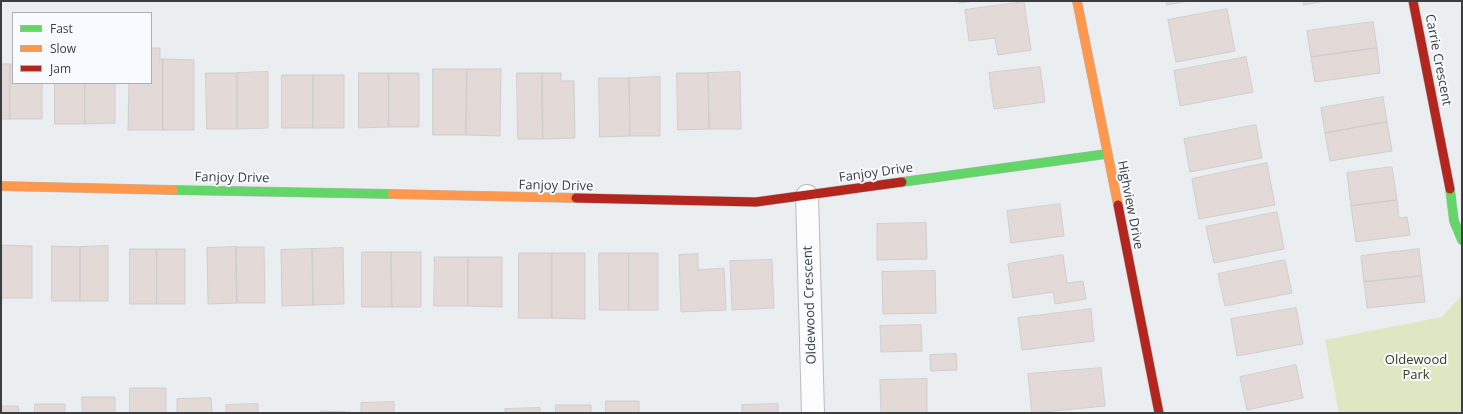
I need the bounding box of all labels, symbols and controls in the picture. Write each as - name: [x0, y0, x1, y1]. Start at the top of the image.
- legend: [12, 12, 152, 84]
- street label: Carrie Crescent: [1421, 13, 1455, 107]
- text: Fast: [50, 20, 73, 37]
- text: Slow: [50, 40, 76, 57]
- text: Jam: [50, 60, 71, 77]
- street label: Highview Drive: [1114, 159, 1146, 251]
- street label: Fanjoy Drive: [838, 160, 914, 186]
- street label: Fanjoy Drive: [195, 170, 269, 186]
- street label: Fanjoy Drive: [519, 178, 593, 194]
- street label: Oldewood Crescent: [800, 245, 820, 365]
- park label: Oldewood Park: [1385, 352, 1447, 383]

